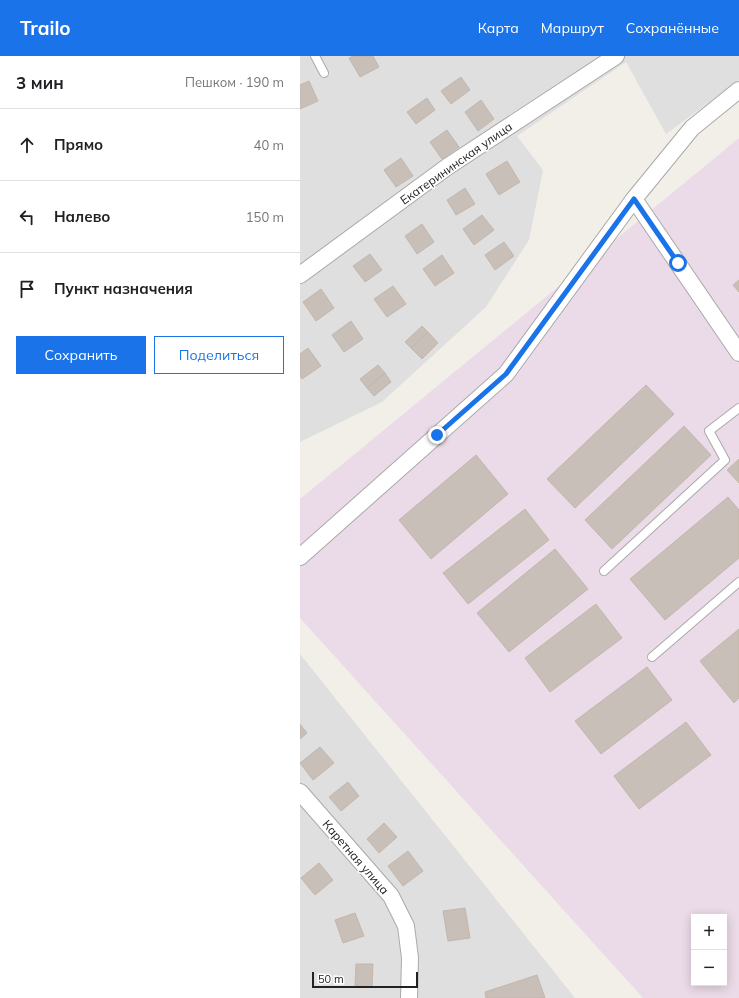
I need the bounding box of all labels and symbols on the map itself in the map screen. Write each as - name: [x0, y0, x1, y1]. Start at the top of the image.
- street label: Екатерининская улица: [397, 119, 515, 207]
- route start: [669, 254, 687, 272]
- route end: [428, 426, 446, 444]
- street label: Каретная улица: [320, 817, 392, 897]
- scale bar: [312, 970, 418, 989]

